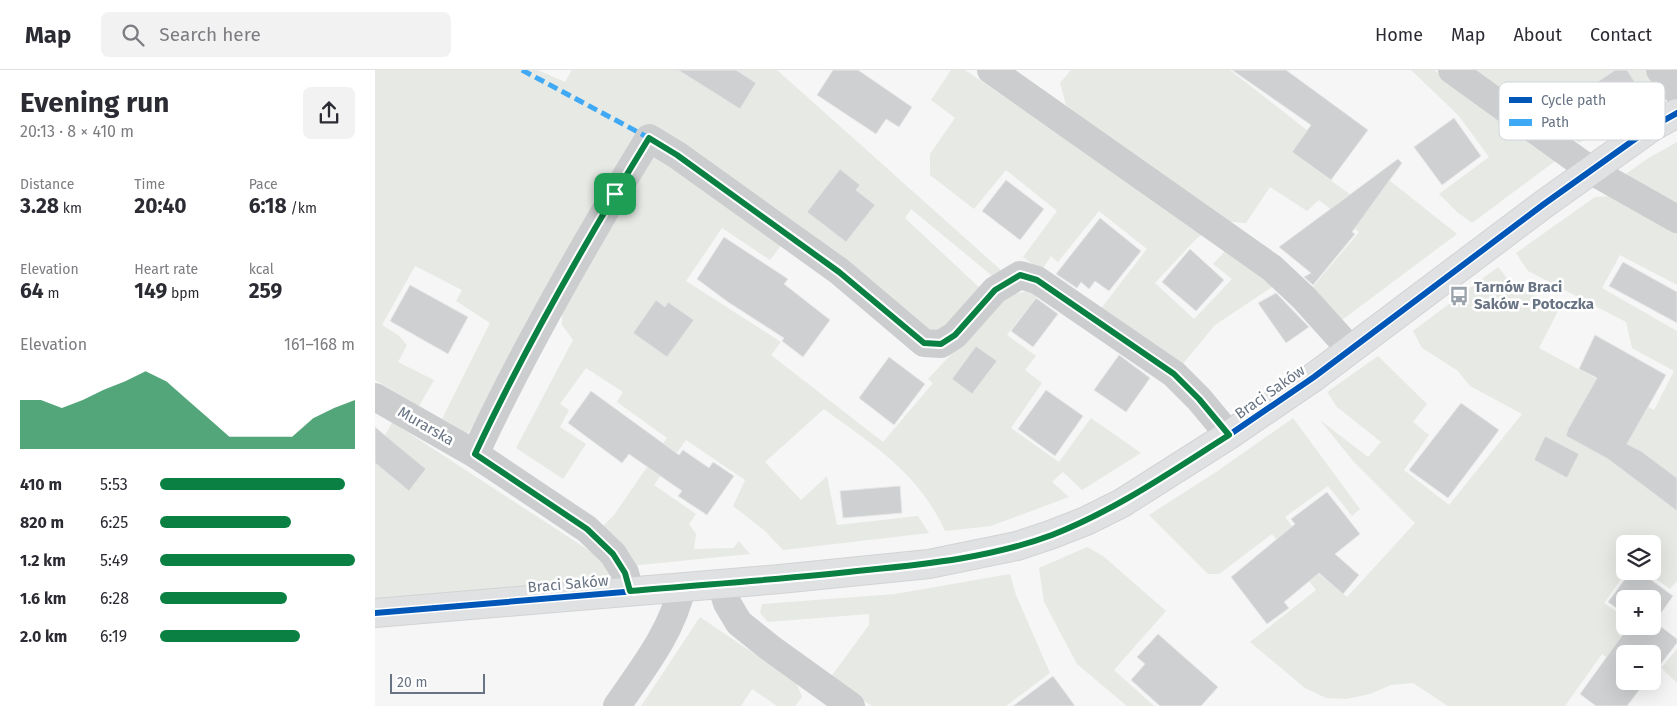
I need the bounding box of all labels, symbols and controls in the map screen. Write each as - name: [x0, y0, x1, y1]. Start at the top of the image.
- search box: [101, 12, 451, 57]
- text: Map: [25, 21, 71, 49]
- icon: search: [119, 21, 147, 49]
- text: Search here: [159, 23, 261, 46]
- text: Home: [1375, 24, 1423, 46]
- text: Map: [1451, 24, 1485, 46]
- text: About: [1513, 24, 1562, 46]
- text: Contact: [1590, 24, 1652, 46]
- legend: [1499, 82, 1665, 140]
- text: Evening run: [20, 86, 169, 119]
- button: share: [303, 87, 355, 139]
- text: Cycle path: [1541, 92, 1606, 109]
- text: Path: [1541, 114, 1569, 131]
- text: 20:13 · 8 × 410 m: [20, 122, 134, 141]
- pin: [594, 173, 636, 215]
- text: Distance: [20, 176, 74, 193]
- text: Time: [134, 176, 165, 193]
- text: Pace: [249, 176, 278, 193]
- icon: arrive: [601, 180, 629, 208]
- text: 3.28: [20, 193, 59, 219]
- text: 20:40: [134, 193, 187, 219]
- text: 6:18: [249, 193, 287, 219]
- text: km: [59, 200, 82, 217]
- text: /km: [287, 200, 317, 217]
- text: Elevation: [20, 261, 79, 278]
- text: Heart rate: [134, 261, 198, 278]
- text: kcal: [249, 261, 274, 278]
- text: 64: [20, 278, 44, 304]
- text: 149: [134, 278, 167, 304]
- text: 259: [249, 278, 282, 304]
- place label: Tarnów Braci Saków - Potoczka: [1474, 278, 1594, 313]
- text: m: [44, 285, 59, 302]
- text: bpm: [167, 285, 200, 302]
- bus stop icon: Tarnów Braci Saków - Potoczka: [1448, 285, 1470, 307]
- text: Elevation: [20, 335, 87, 354]
- text: 161–168 m: [284, 335, 355, 354]
- street label: Braci Saków: [1232, 361, 1309, 423]
- street label: Murarska: [395, 403, 457, 449]
- text: 410 m: [20, 475, 62, 494]
- text: 5:53: [100, 475, 128, 494]
- text: 820 m: [20, 513, 64, 532]
- text: 6:25: [100, 513, 128, 532]
- map controls: [1616, 535, 1661, 690]
- button: layers: [1616, 535, 1661, 580]
- text: 1.2 km: [20, 551, 66, 570]
- text: 5:49: [100, 551, 128, 570]
- street label: Braci Saków: [527, 571, 610, 597]
- text: 1.6 km: [20, 589, 66, 608]
- text: 6:28: [100, 589, 129, 608]
- button: +: [1616, 590, 1661, 635]
- text: 2.0 km: [20, 627, 67, 646]
- text: 6:19: [100, 627, 127, 646]
- button: −: [1616, 645, 1661, 690]
- scale bar: [390, 671, 485, 694]
- text: 20 m: [397, 674, 427, 691]

